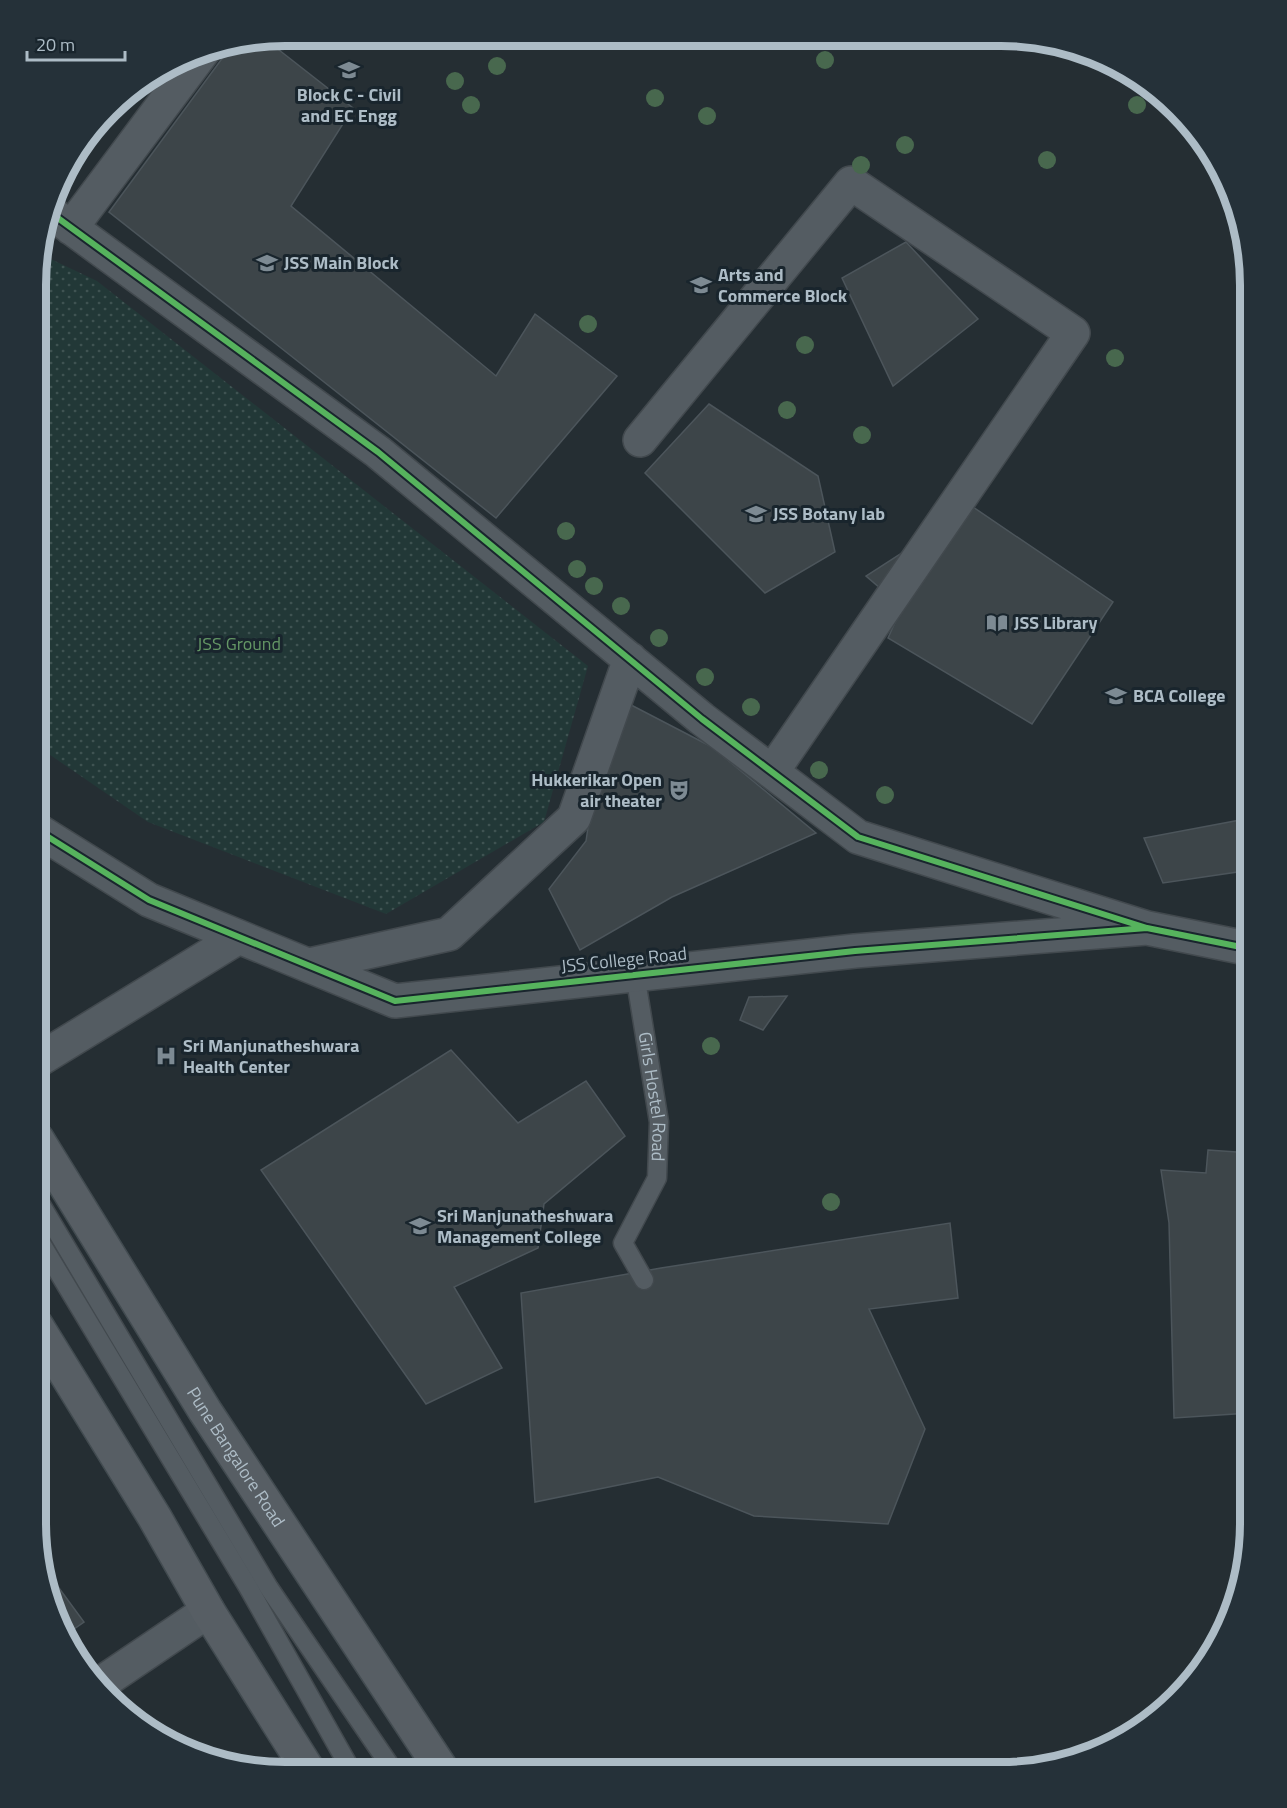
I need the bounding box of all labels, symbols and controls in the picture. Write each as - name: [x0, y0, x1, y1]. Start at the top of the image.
- scale bar: [27, 24, 124, 62]
- text: 20 m: [36, 31, 75, 58]
- school or university icon: Block C - Civil and EC Engg: [337, 58, 361, 82]
- place label: Block C - Civil and EC Engg: [297, 81, 401, 129]
- place label: JSS Main Block: [284, 249, 400, 276]
- school or university icon: JSS Main Block: [255, 251, 279, 275]
- place label: Arts and Commerce Block: [718, 261, 848, 309]
- school or university icon: Arts and Commerce Block: [689, 273, 713, 297]
- place label: JSS Botany lab: [773, 500, 885, 527]
- school or university icon: JSS Botany lab: [744, 502, 768, 526]
- place label: JSS Library: [1014, 609, 1098, 636]
- library icon: JSS Library: [985, 611, 1009, 635]
- park label: JSS Ground: [197, 630, 281, 657]
- place label: BCA College: [1133, 682, 1225, 709]
- school or university icon: BCA College: [1104, 684, 1128, 708]
- place label: Hukkerikar Open air theater: [531, 766, 662, 814]
- theatre icon: Hukkerikar Open air theater: [667, 778, 691, 802]
- street label: JSS College Road: [560, 939, 688, 980]
- street label: Girls Hostel Road: [632, 1030, 673, 1162]
- place label: Sri Manjunatheshwara Health Center: [183, 1032, 360, 1080]
- hospital icon: Sri Manjunatheshwara Health Center: [154, 1044, 178, 1068]
- place label: Sri Manjunatheshwara Management College: [437, 1202, 614, 1250]
- school or university icon: Sri Manjunatheshwara Management College: [408, 1214, 432, 1238]
- street label: Pune Bangalore Road: [180, 1381, 292, 1532]

